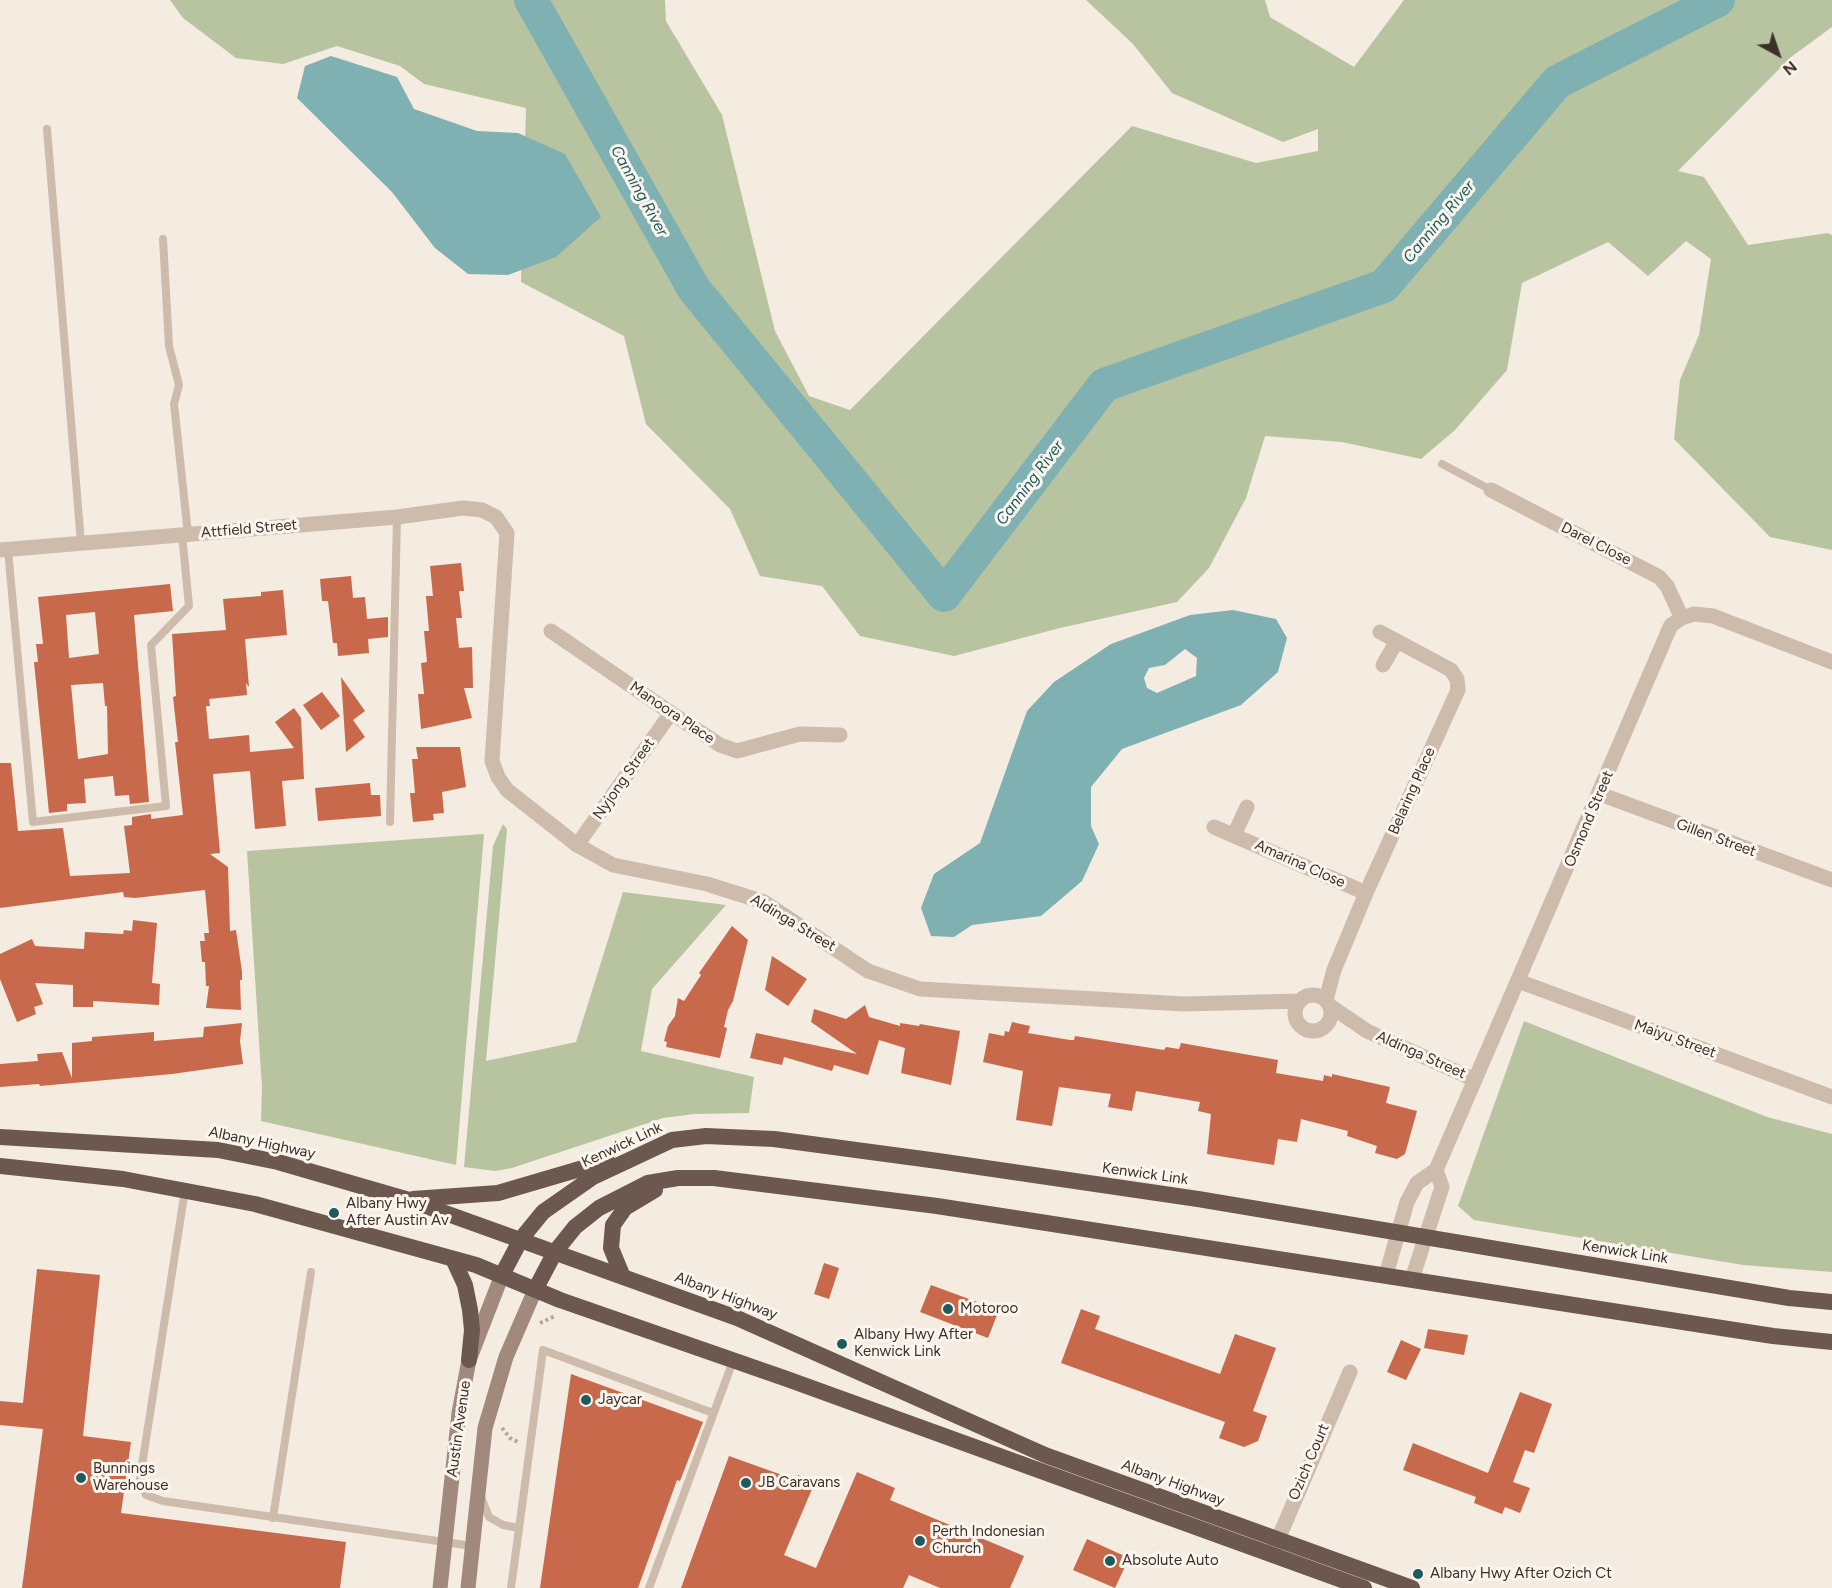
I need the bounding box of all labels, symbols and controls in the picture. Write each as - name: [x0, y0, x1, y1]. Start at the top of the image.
- north arrow: [1748, 24, 1808, 84]
- text: N: [1779, 57, 1801, 79]
- water label: Canning River: [606, 142, 672, 240]
- water label: Canning River: [1399, 177, 1479, 267]
- water label: Canning River: [992, 437, 1068, 529]
- street label: Attfield Street: [200, 516, 298, 542]
- street label: Darel Close: [1558, 519, 1634, 569]
- street label: Manoora Place: [626, 678, 718, 748]
- street label: Nyjong Street: [589, 735, 659, 823]
- street label: Belaring Place: [1385, 745, 1439, 837]
- street label: Osmond Street: [1561, 768, 1617, 870]
- street label: Gillen Street: [1674, 815, 1758, 861]
- street label: Amarina Close: [1252, 836, 1348, 892]
- street label: Aldinga Street: [747, 890, 839, 956]
- street label: Maiyu Street: [1632, 1016, 1718, 1062]
- street label: Aldinga Street: [1373, 1027, 1469, 1083]
- street label: Kenwick Link: [579, 1119, 665, 1171]
- street label: Albany Highway: [207, 1123, 317, 1163]
- street label: Kenwick Link: [1101, 1159, 1189, 1189]
- place label: Albany Hwy After Austin Av: [346, 1195, 449, 1230]
- marker: Albany Hwy After Austin Av: [327, 1206, 341, 1220]
- street label: Kenwick Link: [1581, 1236, 1669, 1268]
- street label: Albany Highway: [672, 1268, 780, 1324]
- place label: Motoroo: [960, 1300, 1018, 1318]
- marker: Motoroo: [941, 1302, 955, 1316]
- place label: Albany Hwy After Kenwick Link: [854, 1326, 973, 1361]
- marker: Albany Hwy After Kenwick Link: [835, 1337, 849, 1351]
- street label: Austin Avenue: [443, 1379, 475, 1479]
- place label: Jaycar: [598, 1391, 642, 1409]
- marker: Jaycar: [579, 1393, 593, 1407]
- street label: Ozich Court: [1285, 1421, 1333, 1503]
- street label: Albany Highway: [1119, 1456, 1227, 1510]
- place label: Bunnings Warehouse: [93, 1460, 168, 1495]
- marker: Bunnings Warehouse: [74, 1471, 88, 1485]
- place label: JB Caravans: [758, 1474, 840, 1492]
- marker: JB Caravans: [739, 1476, 753, 1490]
- place label: Perth Indonesian Church: [932, 1523, 1045, 1558]
- marker: Perth Indonesian Church: [913, 1534, 927, 1548]
- place label: Absolute Auto: [1122, 1552, 1219, 1570]
- marker: Absolute Auto: [1103, 1554, 1117, 1568]
- place label: Albany Hwy After Ozich Ct: [1430, 1565, 1612, 1583]
- marker: Albany Hwy After Ozich Ct: [1411, 1567, 1425, 1581]

